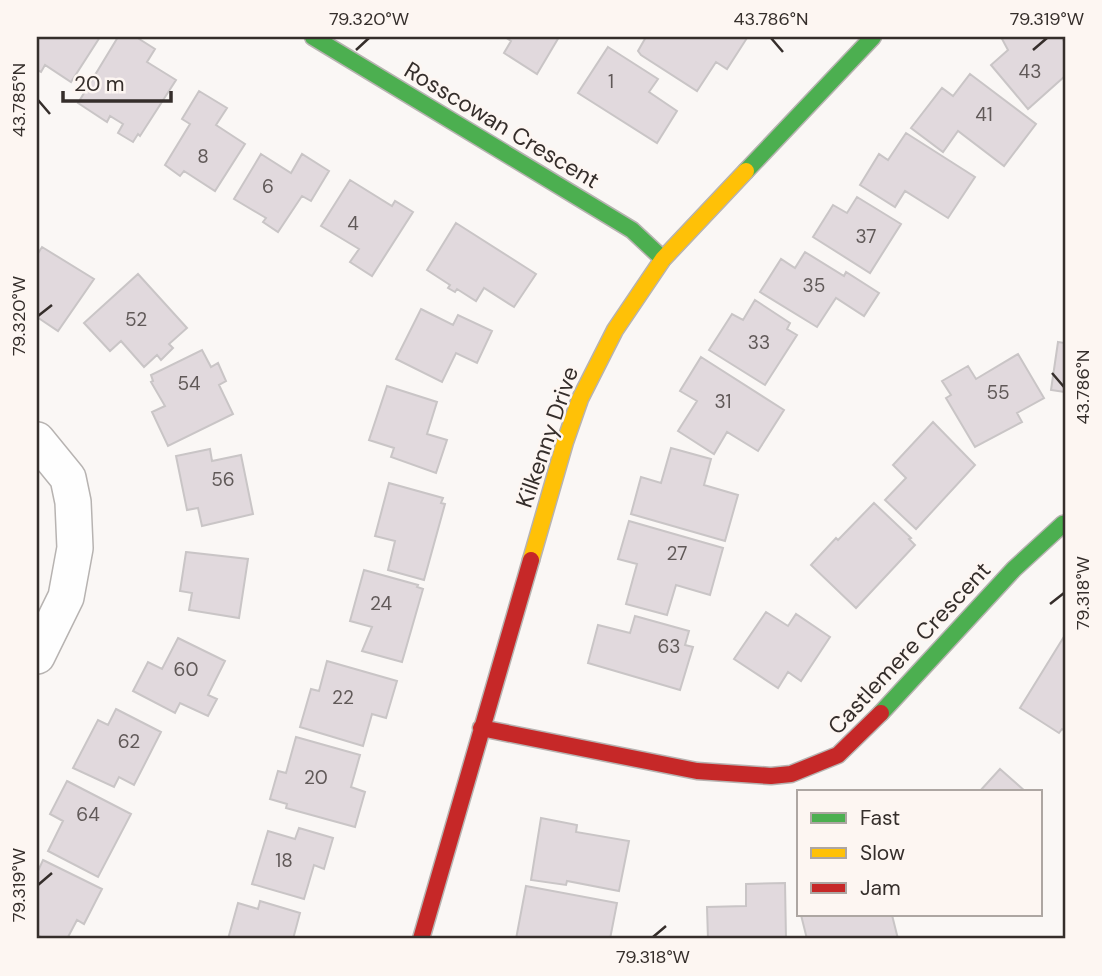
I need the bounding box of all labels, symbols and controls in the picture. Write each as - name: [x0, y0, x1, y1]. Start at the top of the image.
- text: 79.320°W: [329, 7, 409, 31]
- text: 43.786°N: [734, 7, 808, 31]
- text: 79.319°W: [1010, 7, 1084, 31]
- street label: Rosscowan Crescent: [399, 55, 605, 195]
- house number: 43: [1019, 59, 1041, 84]
- scale bar: [63, 60, 172, 104]
- text: 43.785°N: [7, 63, 31, 137]
- house number: 1: [608, 69, 614, 94]
- text: 20 m: [74, 70, 125, 98]
- house number: 41: [975, 102, 993, 127]
- house number: 8: [197, 144, 209, 169]
- house number: 6: [262, 174, 274, 199]
- house number: 4: [347, 211, 359, 236]
- house number: 37: [855, 224, 877, 249]
- house number: 35: [803, 273, 825, 298]
- text: 79.320°W: [7, 276, 31, 356]
- house number: 52: [125, 307, 147, 332]
- house number: 33: [748, 330, 770, 355]
- text: 43.786°N: [1071, 350, 1095, 424]
- street label: Kilkenny Drive: [509, 362, 585, 512]
- house number: 54: [177, 371, 201, 396]
- house number: 55: [986, 380, 1010, 405]
- house number: 31: [715, 389, 731, 414]
- house number: 56: [211, 467, 235, 492]
- house number: 27: [667, 541, 687, 566]
- street label: Castlemere Crescent: [821, 555, 997, 741]
- text: 79.318°W: [1071, 556, 1095, 630]
- house number: 24: [370, 591, 392, 616]
- house number: 63: [657, 634, 681, 659]
- house number: 60: [174, 657, 198, 682]
- house number: 22: [332, 685, 354, 710]
- house number: 62: [118, 729, 140, 754]
- house number: 20: [304, 765, 328, 790]
- legend: [797, 790, 1042, 916]
- house number: 64: [76, 802, 100, 827]
- text: Fast: [860, 804, 900, 832]
- text: Slow: [860, 839, 905, 867]
- text: 79.319°W: [7, 848, 31, 922]
- house number: 18: [275, 848, 293, 873]
- text: Jam: [860, 874, 901, 902]
- text: 79.318°W: [616, 945, 690, 969]

